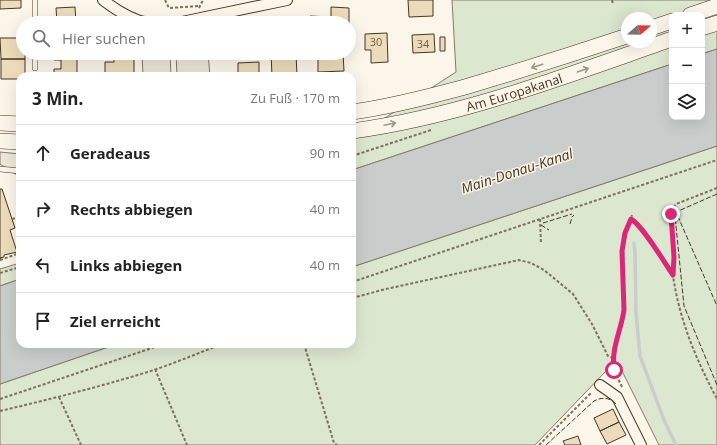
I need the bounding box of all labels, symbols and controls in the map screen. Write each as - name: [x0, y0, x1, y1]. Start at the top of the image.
- north arrow: [621, 12, 657, 48]
- map controls: [669, 12, 705, 120]
- button: +: [669, 12, 705, 48]
- search box: [16, 16, 356, 60]
- icon: search: [30, 27, 52, 49]
- text: Hier suchen: [62, 28, 146, 48]
- house number: 30: [370, 34, 382, 49]
- house number: 34: [417, 36, 430, 51]
- button: −: [669, 48, 705, 84]
- one-way arrow: [530, 63, 543, 70]
- one-way arrow: [576, 65, 588, 73]
- street label: Am Europakanal: [464, 69, 565, 116]
- button: layers: [669, 84, 705, 120]
- text: 3 Min.: [32, 87, 83, 110]
- text: Zu Fuß · 170 m: [251, 89, 340, 107]
- one-way arrow: [384, 119, 397, 127]
- icon: ahead: [32, 142, 54, 164]
- text: Geradeaus: [70, 143, 150, 163]
- water label: Main-Donau-Kanal: [458, 143, 576, 198]
- text: 90 m: [310, 144, 340, 162]
- icon: right: [32, 198, 54, 220]
- text: Rechts abbiegen: [70, 199, 193, 219]
- text: 40 m: [310, 200, 340, 218]
- route end: [662, 205, 680, 223]
- icon: left: [32, 254, 54, 276]
- text: Links abbiegen: [70, 255, 182, 275]
- text: 40 m: [310, 256, 340, 274]
- icon: arrive: [32, 310, 54, 332]
- text: Ziel erreicht: [70, 311, 161, 331]
- route start: [605, 361, 623, 379]

